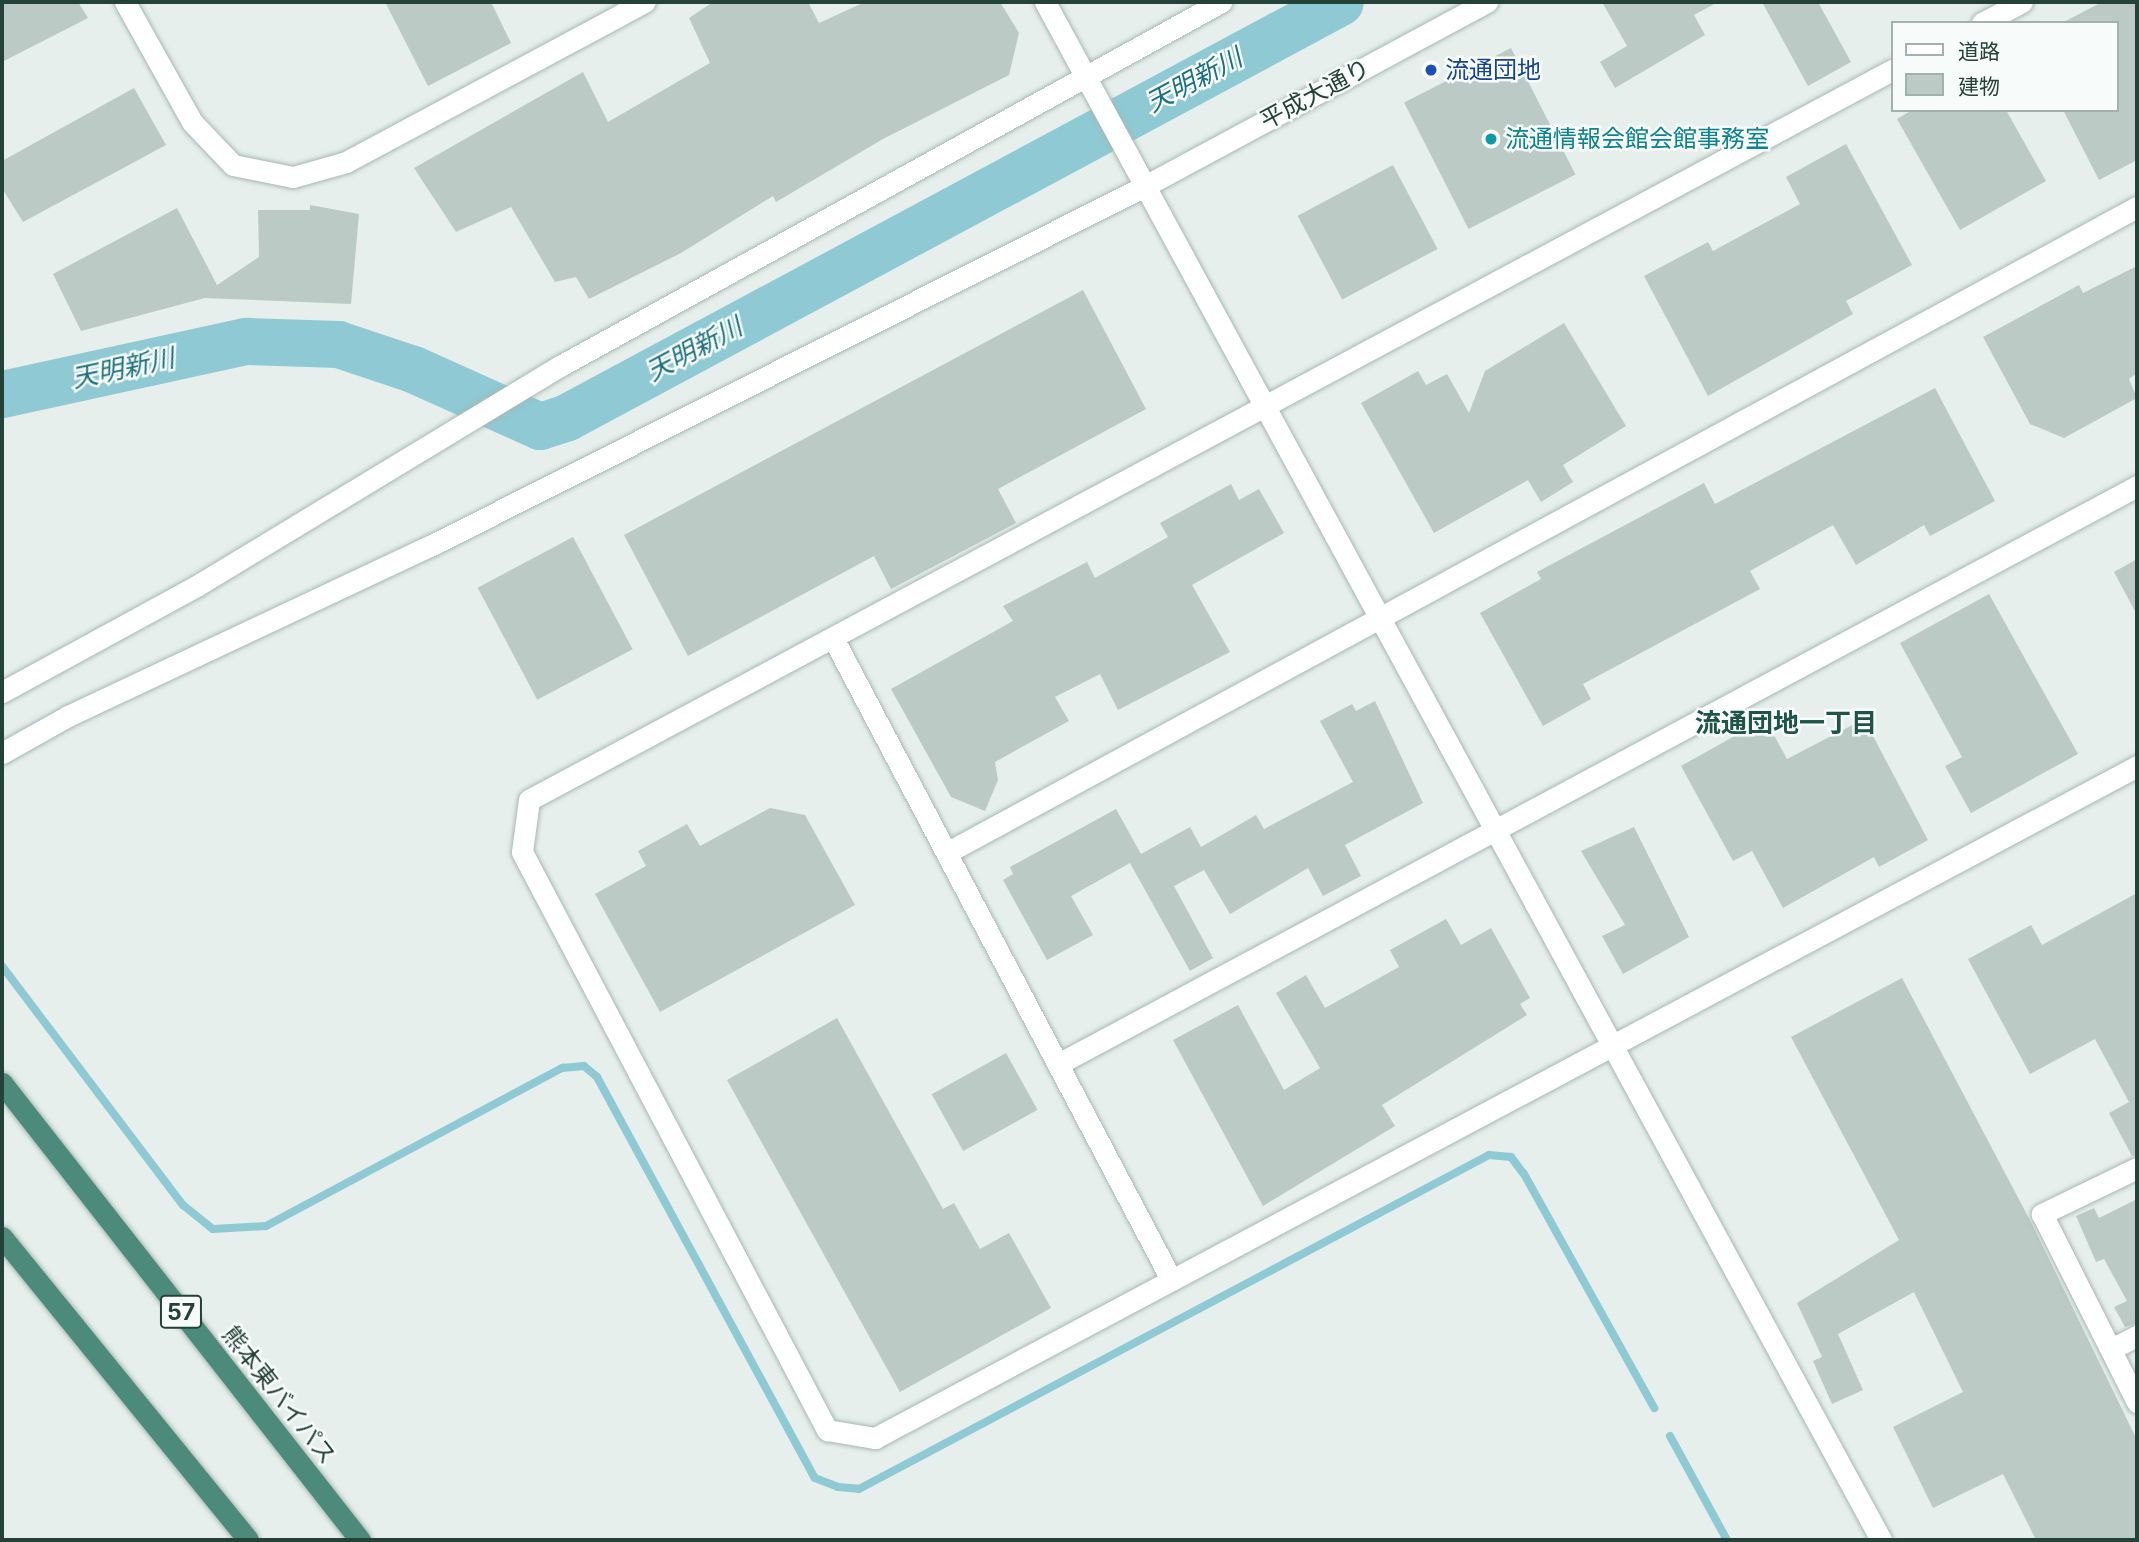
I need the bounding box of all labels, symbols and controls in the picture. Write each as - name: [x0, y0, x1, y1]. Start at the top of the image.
- legend: [1890, 21, 2118, 112]
- text: 道路: [1958, 39, 2000, 64]
- water label: 天明新川: [1141, 42, 1247, 118]
- street label: 平成大通り: [1255, 53, 1375, 135]
- place label: 流通団地: [1445, 56, 1541, 84]
- marker: 流通団地: [1423, 62, 1439, 78]
- text: 建物: [1958, 74, 2000, 99]
- place label: 流通情報会館会館事務室: [1505, 125, 1769, 153]
- marker: 流通情報会館会館事務室: [1483, 131, 1499, 147]
- water label: 天明新川: [641, 311, 747, 387]
- water label: 天明新川: [69, 342, 177, 394]
- district label: 流通団地一丁目: [1695, 707, 1877, 739]
- road number: 57: [158, 1292, 204, 1331]
- street label: 熊本東バイパス: [216, 1320, 342, 1470]

